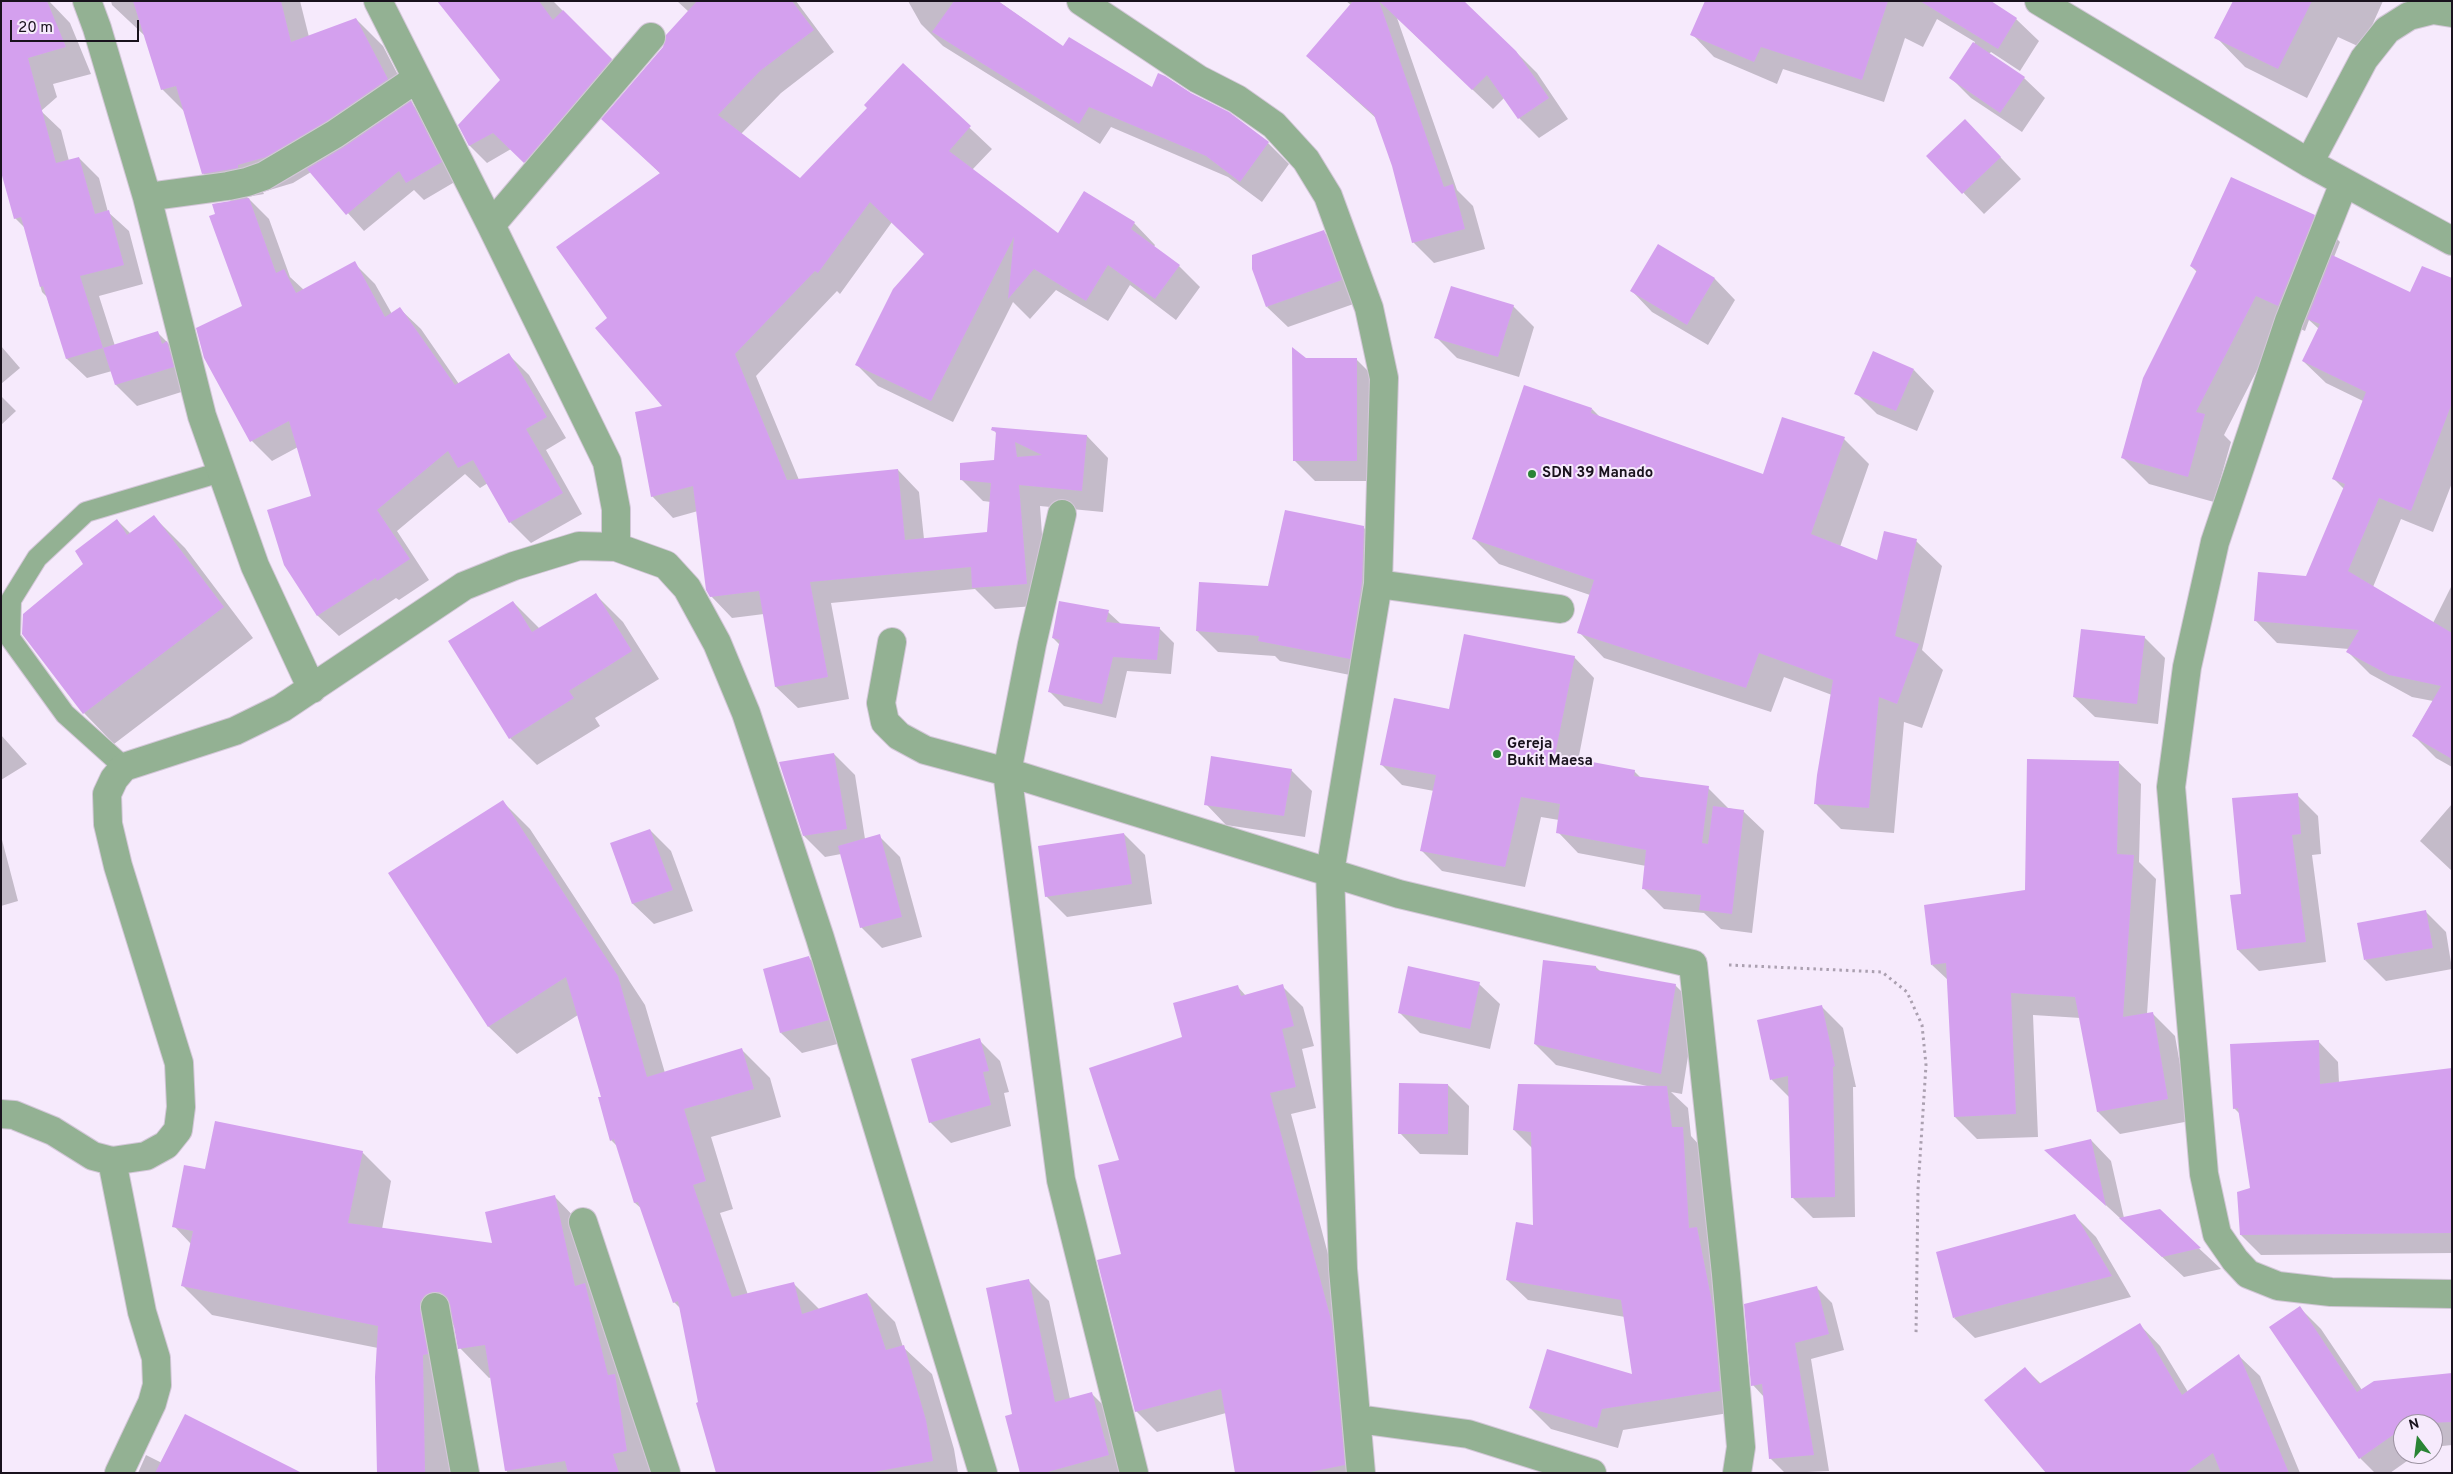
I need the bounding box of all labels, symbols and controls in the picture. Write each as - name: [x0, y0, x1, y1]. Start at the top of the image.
- scale bar: [12, 10, 141, 42]
- text: 20 m: [18, 19, 53, 38]
- place label: SDN 39 Manado: [1542, 465, 1653, 483]
- marker: SDN 39 Manado: [1526, 468, 1538, 480]
- place label: Gereja Bukit Maesa: [1507, 736, 1593, 771]
- marker: Gereja Bukit Maesa: [1491, 748, 1503, 760]
- north arrow: [2393, 1414, 2443, 1464]
- text: N: [2407, 1415, 2421, 1435]

